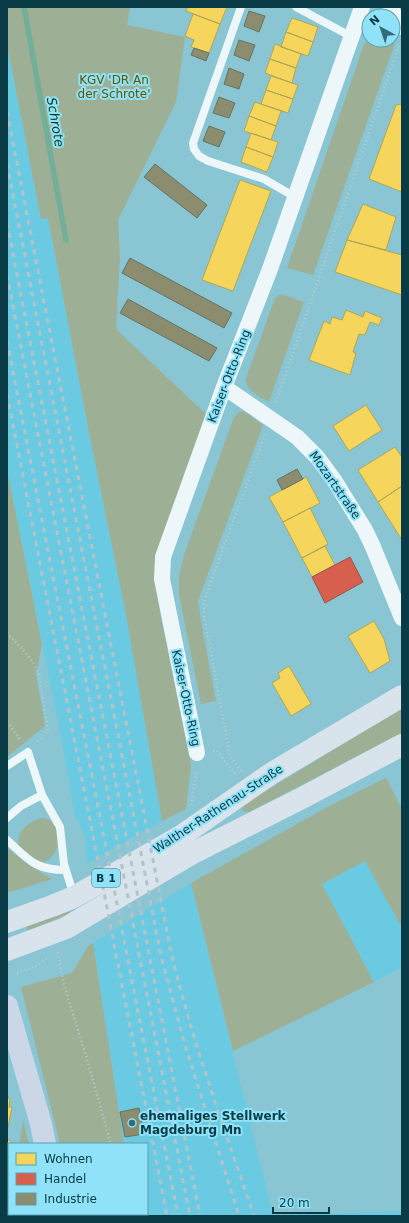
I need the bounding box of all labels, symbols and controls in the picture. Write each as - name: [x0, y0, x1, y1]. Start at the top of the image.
- north arrow: [361, 8, 401, 48]
- text: N: [367, 13, 383, 29]
- park label: KGV 'DR An der Schrote': [78, 73, 150, 101]
- water label: Schrote: [44, 96, 67, 148]
- street label: Kaiser-Otto-Ring: [205, 328, 253, 424]
- street label: Mozartstraße: [307, 449, 363, 521]
- street label: Kaiser-Otto-Ring: [169, 648, 203, 748]
- street label: Walther-Rathenau-Straße: [151, 762, 285, 856]
- road number: B 1: [92, 869, 120, 887]
- place label: ehemaliges Stellwerk Magdeburg Mn: [140, 1109, 287, 1137]
- marker: ehemaliges Stellwerk Magdeburg Mn: [127, 1118, 137, 1128]
- legend: [8, 1143, 148, 1215]
- text: Wohnen: [44, 1152, 93, 1166]
- text: Handel: [44, 1172, 86, 1186]
- scale bar: [273, 1189, 329, 1215]
- text: Industrie: [44, 1192, 97, 1206]
- text: 20 m: [279, 1196, 310, 1210]

